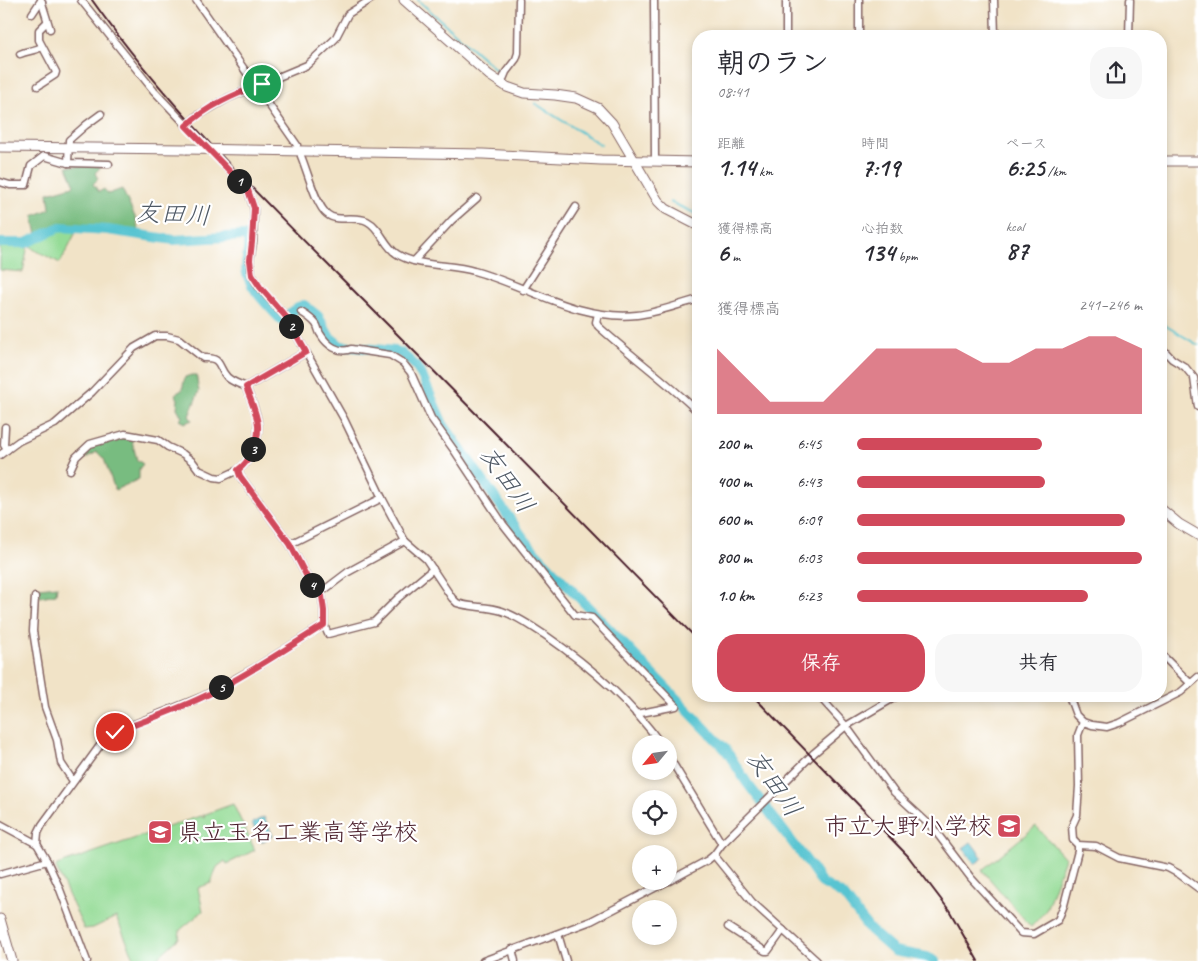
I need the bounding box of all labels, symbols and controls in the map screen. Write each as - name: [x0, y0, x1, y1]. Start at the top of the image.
- text: 朝のラン: [717, 45, 829, 80]
- button: share: [1090, 47, 1142, 99]
- pin: [241, 63, 283, 105]
- icon: arrive: [248, 70, 276, 98]
- text: 08:41: [717, 82, 749, 102]
- text: 距離: [717, 135, 745, 152]
- text: 時間: [861, 135, 889, 152]
- text: ペース: [1006, 135, 1047, 152]
- text: 1.14: [717, 152, 756, 184]
- text: 7:19: [861, 152, 900, 184]
- text: 6:25: [1006, 152, 1044, 184]
- text: km: [756, 163, 773, 180]
- text: /km: [1044, 163, 1066, 180]
- pin: 1: [226, 168, 252, 194]
- text: 1: [236, 173, 243, 190]
- water label: 友田川: [135, 196, 211, 232]
- text: kcal: [1006, 218, 1024, 235]
- text: 獲得標高: [717, 220, 773, 237]
- text: 心拍数: [861, 220, 903, 237]
- text: 87: [1006, 235, 1028, 267]
- text: 6: [717, 237, 729, 269]
- text: 134: [861, 237, 895, 269]
- text: m: [729, 248, 740, 265]
- text: bpm: [895, 248, 918, 265]
- text: 241–246 m: [1079, 295, 1142, 315]
- text: 獲得標高: [717, 299, 781, 319]
- pin: 2: [278, 314, 304, 338]
- text: 2: [288, 318, 295, 335]
- text: 200 m: [717, 434, 752, 454]
- text: 6:45: [797, 434, 822, 454]
- pin: 3: [240, 436, 266, 462]
- water label: 友田川: [473, 440, 542, 519]
- text: 3: [250, 441, 257, 458]
- text: 400 m: [717, 472, 752, 492]
- text: 6:43: [797, 472, 822, 492]
- text: 600 m: [717, 510, 752, 530]
- text: 6:09: [797, 510, 822, 530]
- text: 800 m: [717, 548, 752, 568]
- text: 6:03: [797, 548, 822, 568]
- pin: 4: [300, 572, 324, 598]
- text: 4: [309, 577, 316, 594]
- text: 1.0 km: [717, 586, 754, 606]
- text: 6:23: [797, 586, 822, 606]
- button: 保存: [717, 634, 925, 692]
- button: 共有: [935, 634, 1142, 692]
- pin: 5: [208, 674, 234, 700]
- text: 5: [218, 679, 225, 696]
- pin: [94, 711, 136, 753]
- icon: check: [101, 718, 129, 746]
- north arrow: [632, 735, 678, 780]
- map controls: [632, 735, 677, 945]
- water label: 友田川: [740, 744, 809, 823]
- button: locate: [632, 790, 677, 835]
- place label: 市立大野小学校: [824, 811, 992, 841]
- school or university icon: 市立大野小学校: [996, 813, 1022, 839]
- place label: 県立玉名工業高等学校: [178, 817, 418, 847]
- school or university icon: 県立玉名工業高等学校: [147, 819, 173, 845]
- button: +: [632, 845, 677, 890]
- button: −: [632, 900, 677, 945]

